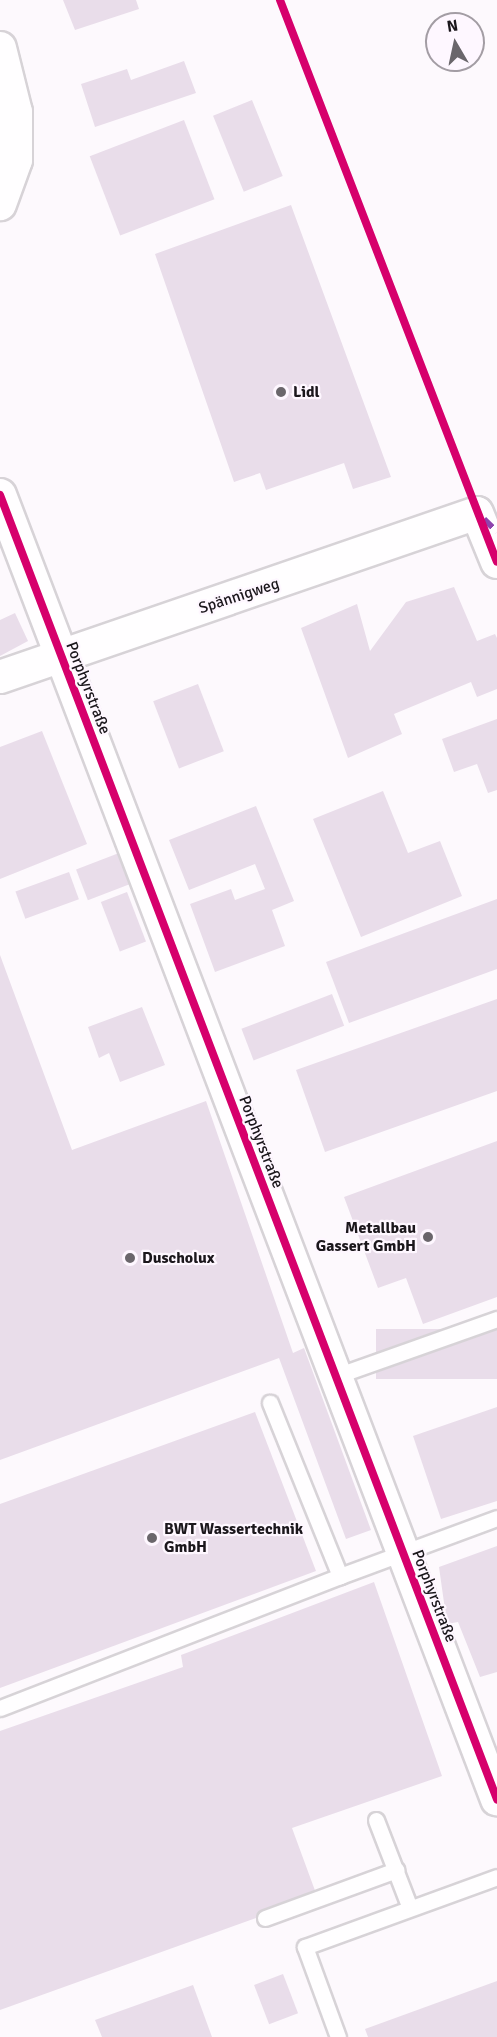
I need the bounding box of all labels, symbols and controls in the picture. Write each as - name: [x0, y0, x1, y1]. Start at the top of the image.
- north arrow: [425, 12, 485, 72]
- text: N: [445, 15, 460, 37]
- place label: Lidl: [293, 382, 320, 402]
- marker: Lidl: [274, 385, 288, 399]
- street label: Spännigweg: [196, 574, 282, 618]
- street label: Porphyrstraße: [62, 639, 114, 737]
- street label: Porphyrstraße: [235, 1093, 287, 1191]
- place label: Metallbau Gassert GmbH: [316, 1218, 416, 1256]
- marker: Metallbau Gassert GmbH: [421, 1230, 435, 1244]
- place label: Duscholux: [142, 1248, 214, 1268]
- marker: Duscholux: [123, 1251, 137, 1265]
- place label: BWT Wassertechnik GmbH: [164, 1519, 303, 1557]
- marker: BWT Wassertechnik GmbH: [145, 1531, 159, 1545]
- street label: Porphyrstraße: [408, 1547, 460, 1645]

